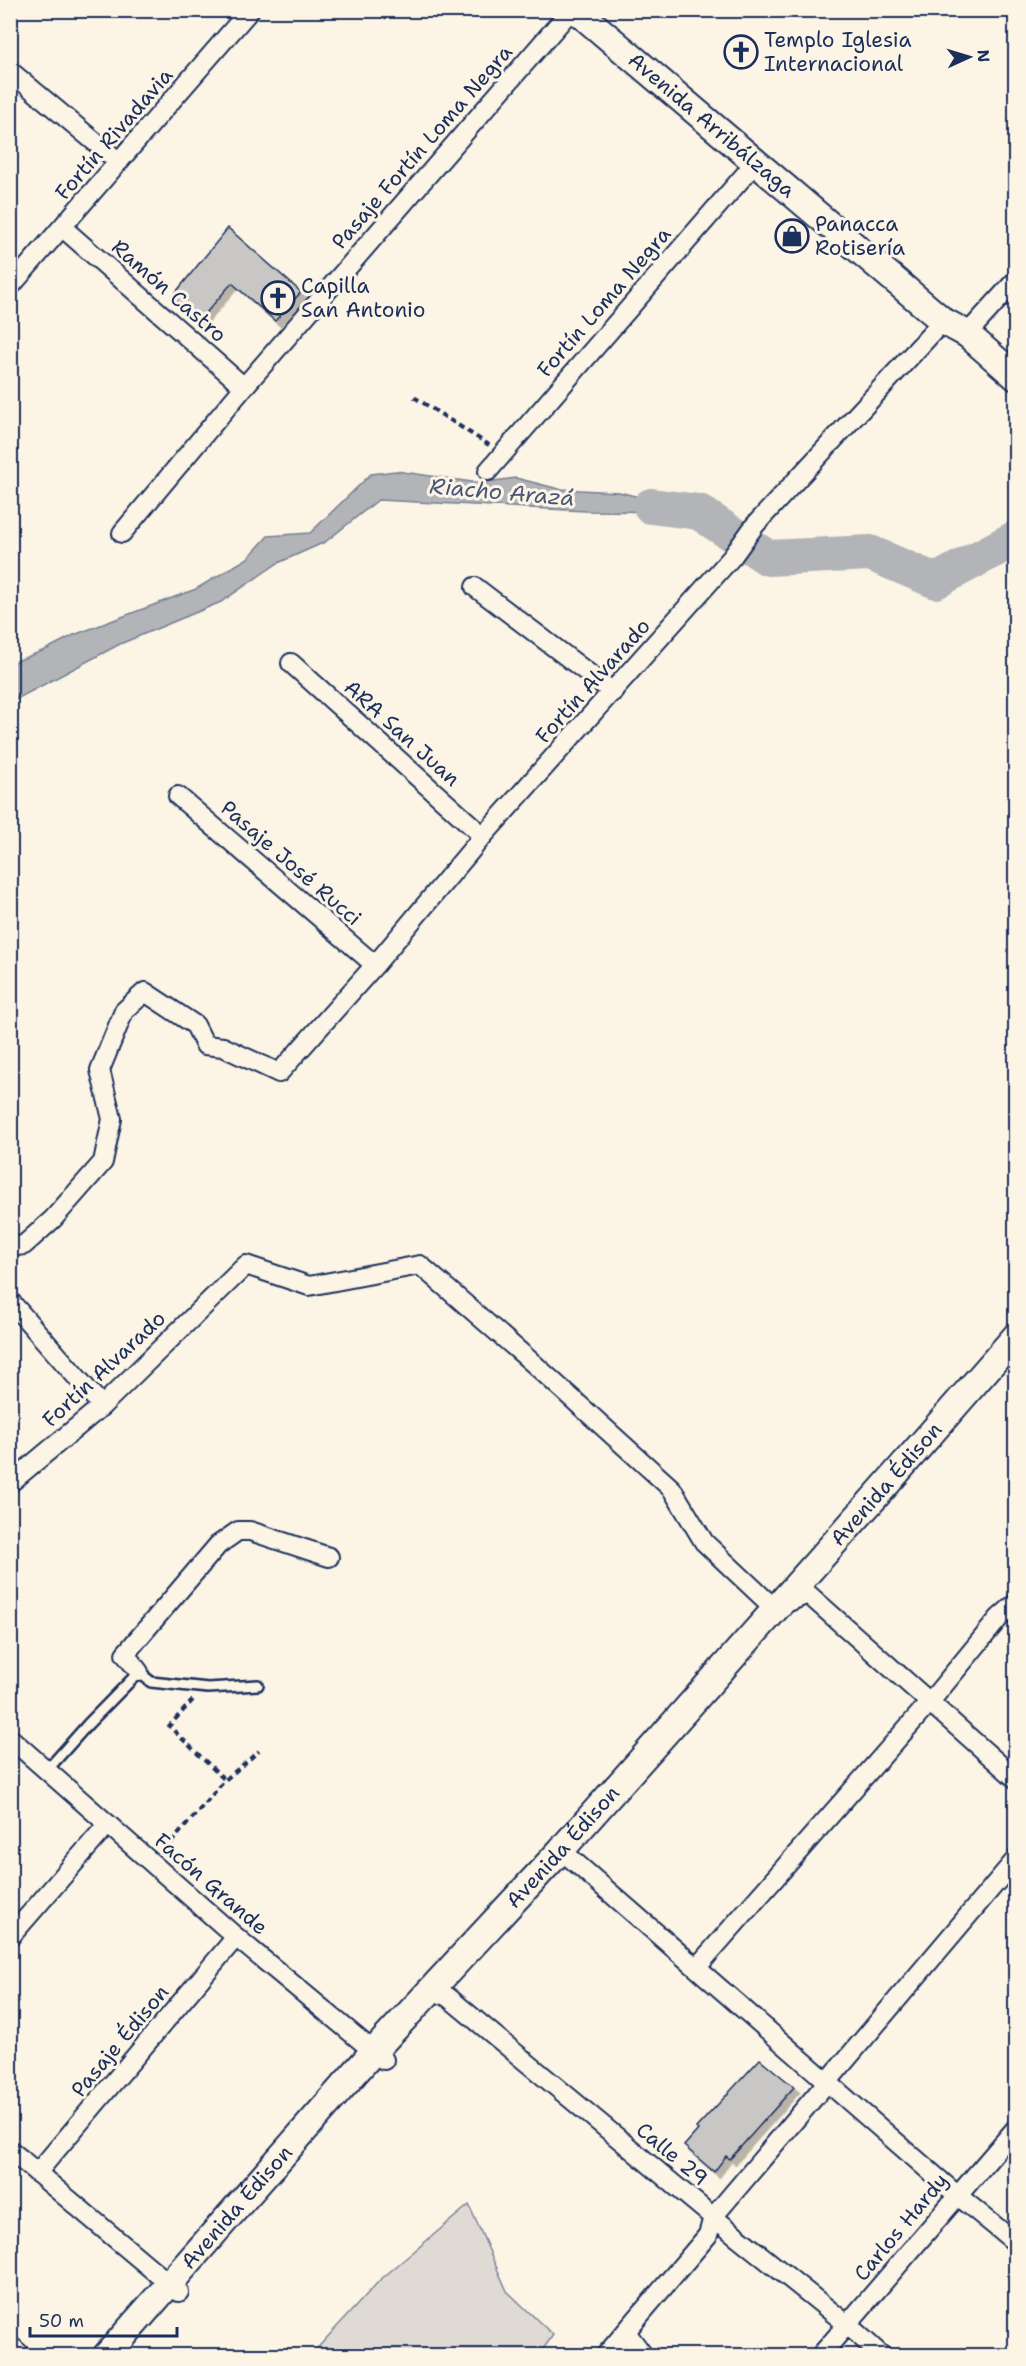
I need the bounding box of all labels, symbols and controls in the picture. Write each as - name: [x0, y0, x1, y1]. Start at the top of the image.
- place label: Templo Iglesia Internacional: [764, 26, 912, 78]
- north arrow: [939, 27, 999, 87]
- church icon: Templo Iglesia Internacional: [723, 34, 759, 70]
- street label: Pasaje Fortín Loma Negra: [325, 39, 519, 255]
- street label: Avenida Arribálzaga: [622, 46, 801, 204]
- text: N: [973, 49, 994, 63]
- street label: Fortín Rivadavia: [49, 62, 179, 206]
- place label: Panacca Rotisería: [815, 210, 905, 262]
- shop icon: Panacca Rotisería: [774, 218, 810, 254]
- street label: Fortín Loma Negra: [531, 221, 677, 383]
- street label: Ramón Castro: [106, 233, 232, 349]
- place label: Capilla San Antonio: [301, 272, 425, 324]
- church icon: Capilla San Antonio: [260, 280, 296, 316]
- water label: Riacho Arazá: [429, 471, 575, 513]
- street label: Fortín Alvarado: [529, 613, 657, 749]
- street label: ARA San Juan: [338, 674, 466, 793]
- street label: Pasaje José Rucci: [215, 794, 367, 932]
- street label: Fortín Alvarado: [36, 1305, 172, 1433]
- street label: Avenida Édison: [824, 1416, 948, 1552]
- street label: Avenida Édison: [500, 1780, 626, 1914]
- street label: Facón Grande: [148, 1827, 274, 1941]
- street label: Pasaje Édison: [64, 1978, 175, 2103]
- street label: Calle 29: [630, 2116, 714, 2192]
- street label: Avenida Édison: [175, 2139, 299, 2275]
- street label: Carlos Hardy: [848, 2167, 954, 2287]
- scale bar: [30, 2300, 177, 2338]
- text: 50 m: [39, 2309, 84, 2333]

